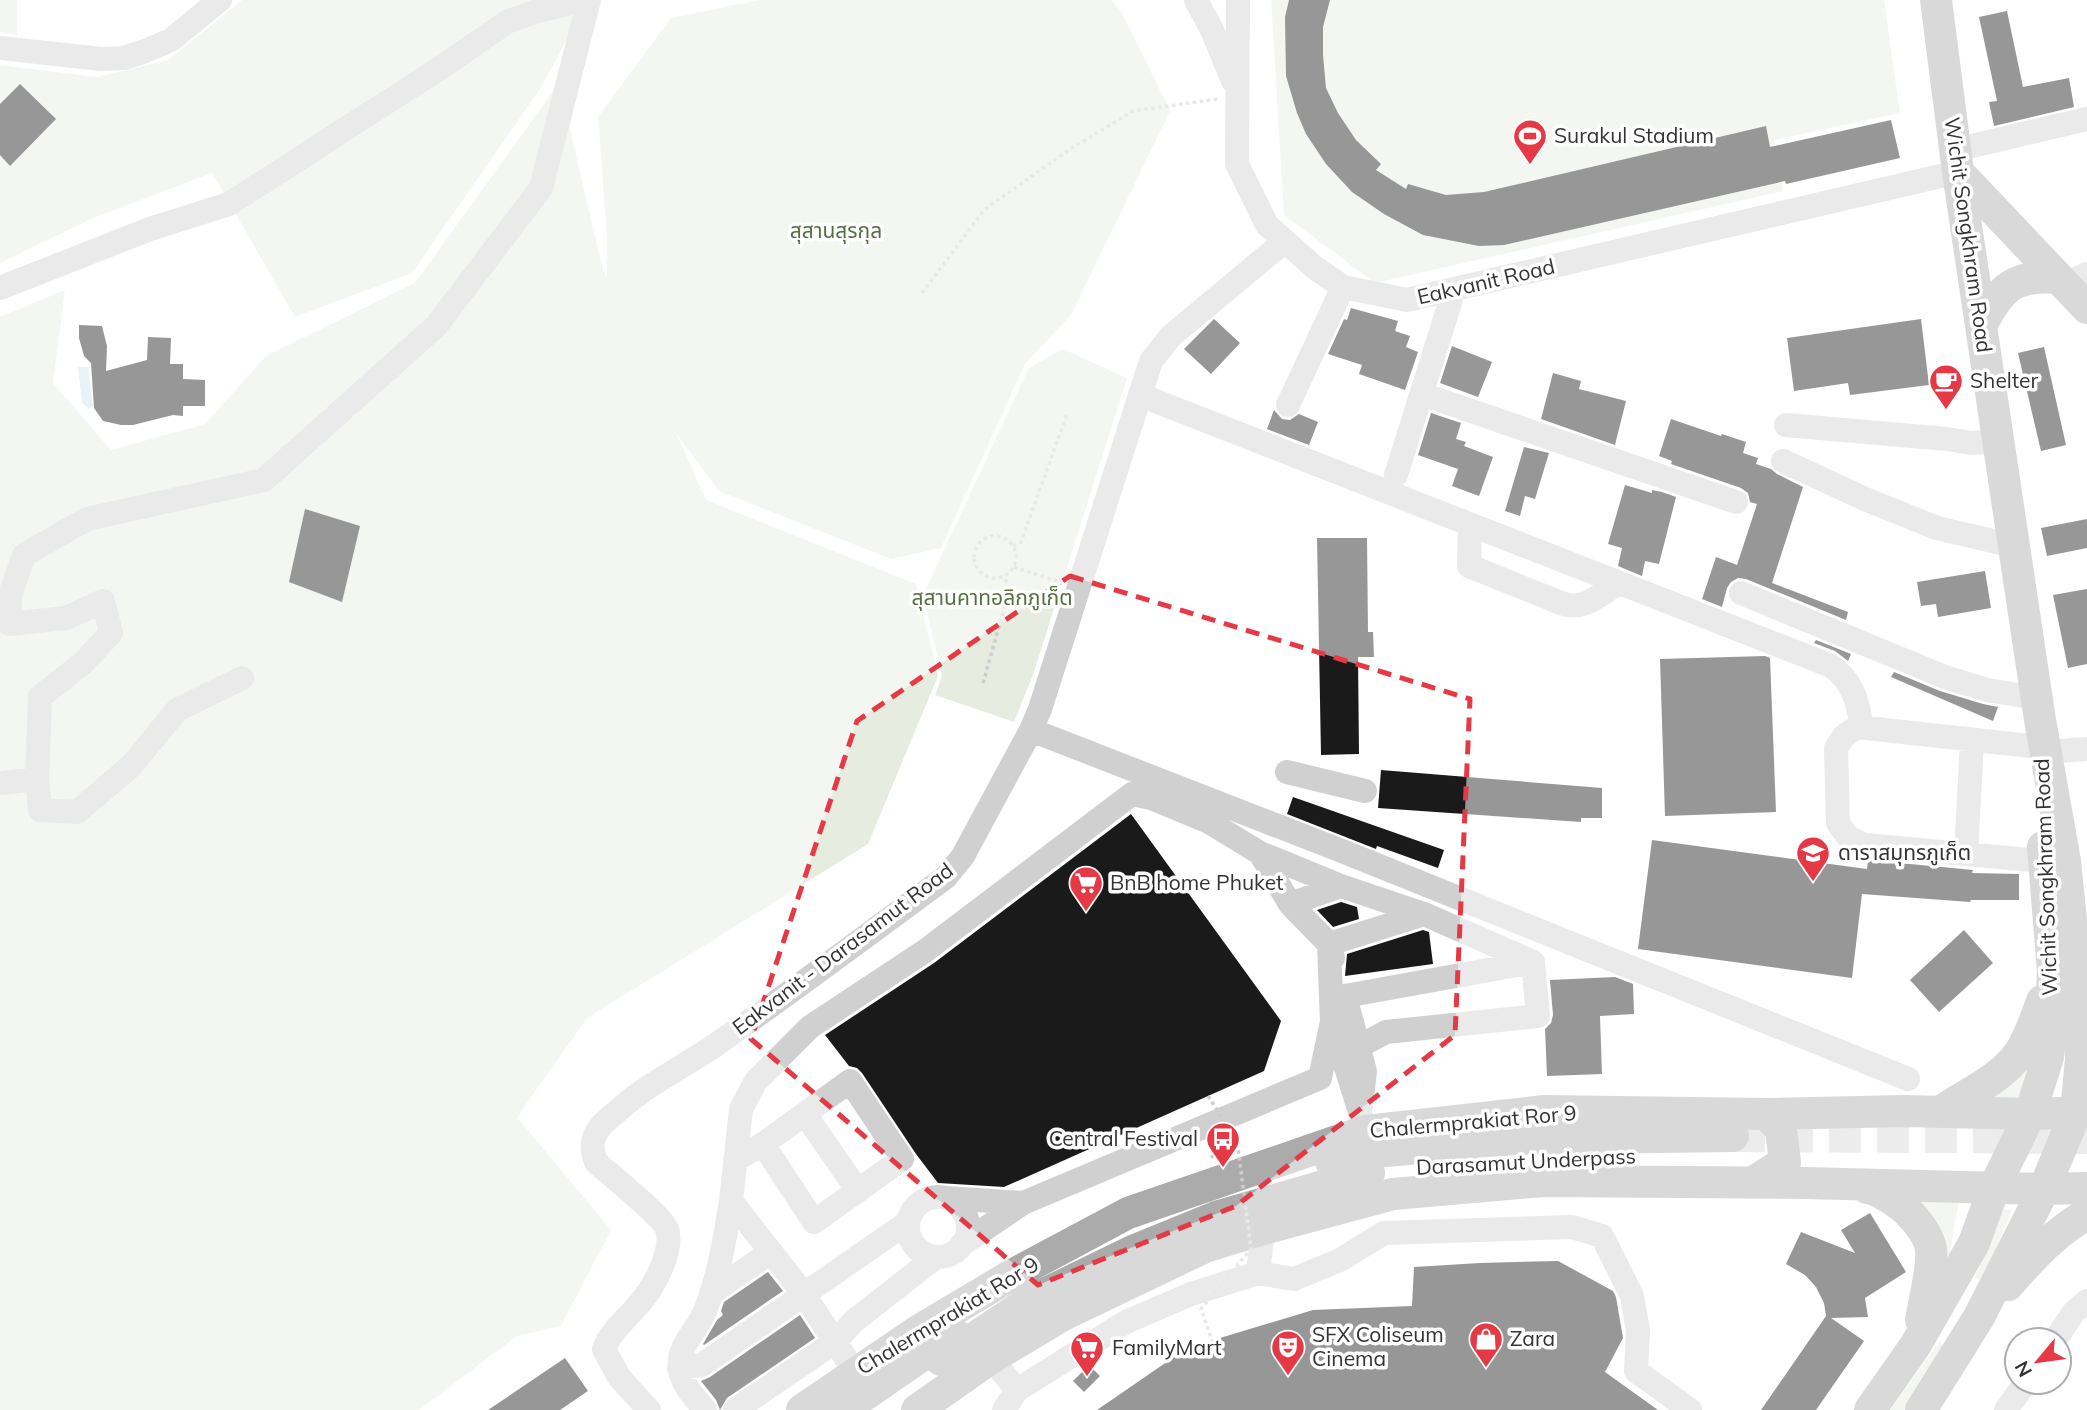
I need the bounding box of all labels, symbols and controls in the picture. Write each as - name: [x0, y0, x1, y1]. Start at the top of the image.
- street label: Wichit Songkhram Road: [1940, 115, 1998, 354]
- sports icon: Surakul Stadium: [1511, 117, 1549, 166]
- place label: Surakul Stadium: [1554, 122, 1714, 148]
- park label: สุสานสุรกุล: [790, 217, 882, 244]
- street label: Eakvanit Road: [1414, 253, 1557, 309]
- cafe icon: Shelter: [1927, 362, 1965, 411]
- place label: Shelter: [1970, 367, 2038, 393]
- park label: สุสานคาทอลิกภูเก็ต: [911, 584, 1073, 611]
- street label: Wichit Songkhram Road: [2028, 758, 2062, 996]
- school or university icon: ดาราสมุทรภูเก็ต: [1794, 834, 1832, 883]
- place label: ดาราสมุทรภูเก็ต: [1838, 839, 1971, 866]
- street label: Eakvanit - Darasamut Road: [727, 857, 958, 1040]
- supermarket icon: BnB home Phuket: [1067, 864, 1105, 913]
- place label: BnB home Phuket: [1110, 869, 1283, 895]
- street label: Chalermprakiat Ror 9: [1368, 1099, 1578, 1143]
- bus stop icon: Central Festival: [1204, 1120, 1242, 1169]
- place label: Central Festival: [1049, 1125, 1198, 1151]
- street label: Darasamut Underpass: [1415, 1142, 1637, 1180]
- street label: Chalermprakiat Ror 9: [852, 1251, 1043, 1380]
- shop icon: Zara: [1467, 1320, 1505, 1369]
- place label: SFX Coliseum Cinema: [1312, 1321, 1444, 1371]
- place label: Zara: [1510, 1325, 1555, 1351]
- north arrow: [2003, 1326, 2073, 1396]
- theatre icon: SFX Coliseum Cinema: [1269, 1328, 1307, 1377]
- supermarket icon: FamilyMart: [1068, 1329, 1106, 1378]
- place label: FamilyMart: [1112, 1334, 1222, 1360]
- text: N: [2009, 1357, 2037, 1381]

